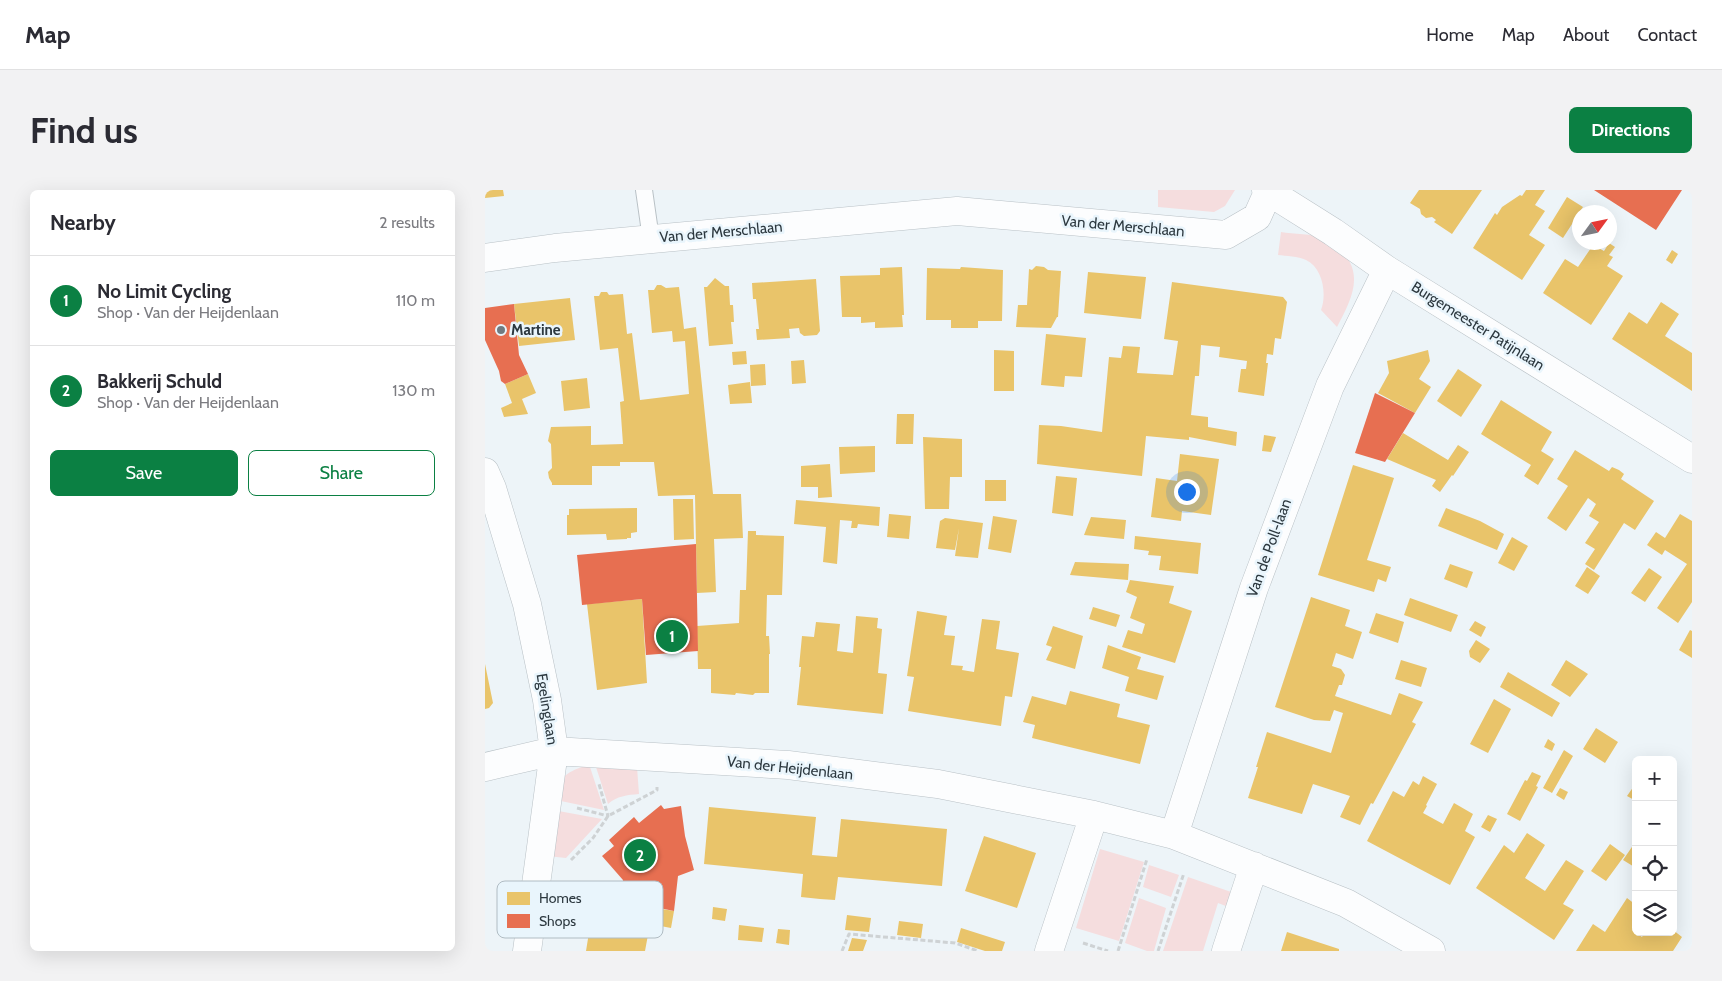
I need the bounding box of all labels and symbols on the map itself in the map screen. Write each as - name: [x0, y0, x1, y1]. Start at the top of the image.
- north arrow: [1572, 205, 1617, 250]
- street label: Van der Merschlaan: [1061, 212, 1185, 240]
- street label: Van der Merschlaan: [659, 218, 783, 246]
- street label: Burgemeester Patijnlaan: [1408, 278, 1548, 374]
- place label: Martine: [511, 321, 561, 339]
- marker: Martine: [495, 324, 507, 336]
- your location: [1174, 479, 1200, 505]
- street label: Van de Poll-laan: [1243, 496, 1295, 600]
- pin: 1: [656, 617, 688, 655]
- street label: Egelinglaan: [532, 672, 562, 746]
- street label: Van der Heijdenlaan: [726, 752, 854, 784]
- pin: 2: [624, 836, 656, 874]
- legend: [497, 881, 663, 938]
- text: Homes: [539, 889, 582, 907]
- text: Shops: [539, 912, 576, 930]

